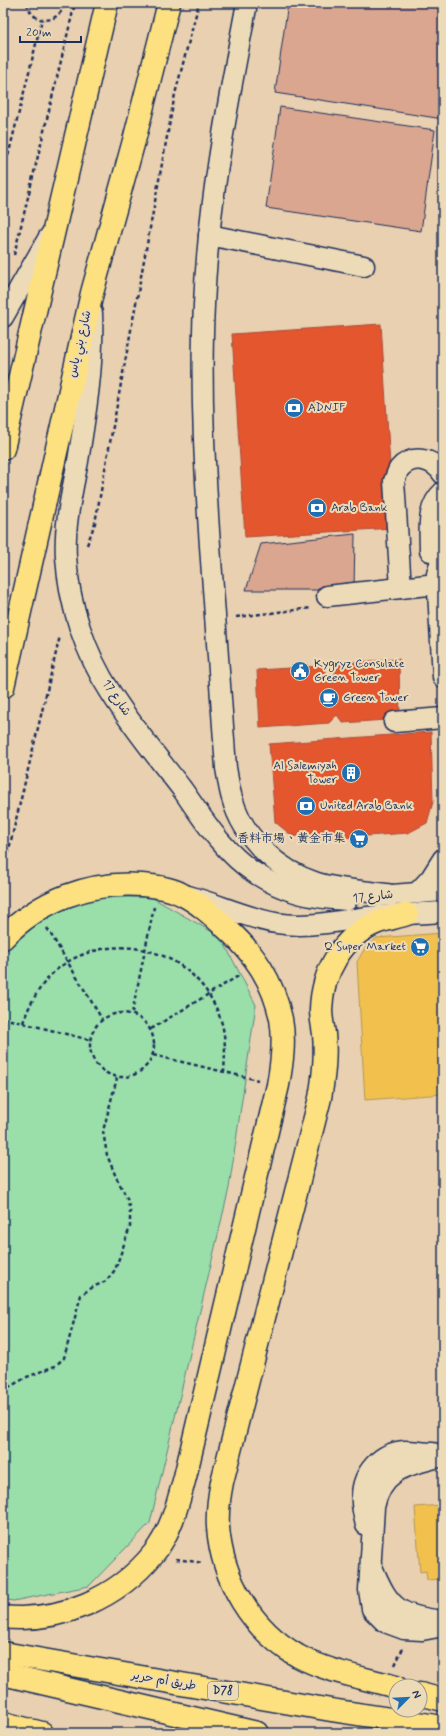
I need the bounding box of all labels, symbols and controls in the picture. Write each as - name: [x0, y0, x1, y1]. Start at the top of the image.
- scale bar: [20, 18, 81, 44]
- text: 20 m: [26, 25, 52, 41]
- street label: شارع بني ياس: [65, 309, 97, 379]
- bank icon: ADNIF: [283, 397, 305, 419]
- place label: ADNIF: [308, 400, 346, 416]
- bank icon: Arab Bank: [306, 497, 328, 519]
- place label: Arab Bank: [331, 500, 388, 516]
- place label: Kygryz Consulate Green Tower: [314, 656, 405, 686]
- public building icon: Kygryz Consulate Green Tower: [289, 660, 311, 682]
- street label: شارع 17: [98, 677, 134, 719]
- cafe icon: Green Tower: [318, 687, 340, 709]
- place label: Green Tower: [343, 690, 409, 706]
- place label: Al Salemiyah Tower: [273, 758, 337, 788]
- building icon: Al Salemiyah Tower: [340, 762, 362, 784]
- bank icon: United Arab Bank: [295, 795, 317, 817]
- place label: United Arab Bank: [320, 798, 413, 814]
- supermarket icon: 香料市場、黃金市集: [348, 828, 370, 850]
- place label: 香料市場、黃金市集: [237, 831, 346, 847]
- street label: شارع 17: [352, 887, 394, 907]
- supermarket icon: Q Super Market: [409, 936, 431, 958]
- place label: Q Super Market: [324, 939, 407, 955]
- street label: طريق أم حرير: [129, 1667, 198, 1695]
- north arrow: [388, 1678, 428, 1718]
- road number: D78: [208, 1682, 238, 1700]
- text: N: [408, 1688, 424, 1701]

